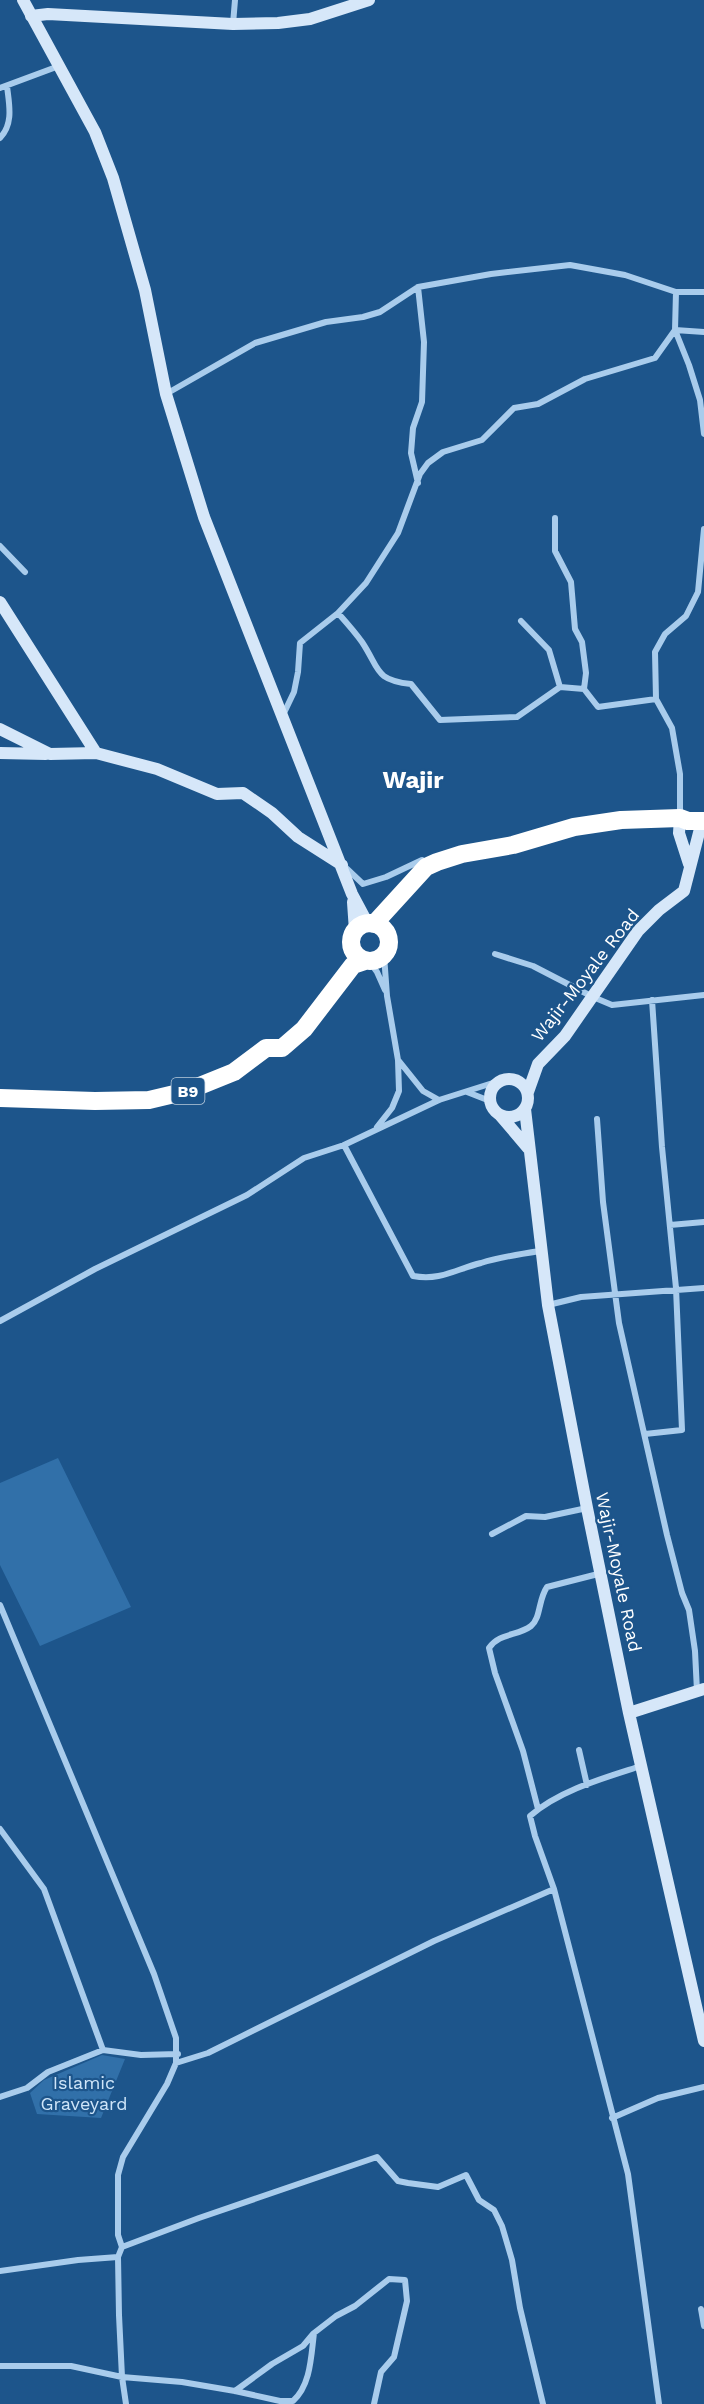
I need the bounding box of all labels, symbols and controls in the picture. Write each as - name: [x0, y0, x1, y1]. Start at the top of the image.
- district label: Wajir: [382, 766, 444, 794]
- street label: Wajir-Moyale Road: [527, 904, 643, 1046]
- road number: B9: [172, 1078, 204, 1104]
- street label: Wajir-Moyale Road: [592, 1490, 646, 1654]
- park label: Islamic Graveyard: [41, 2072, 127, 2114]

